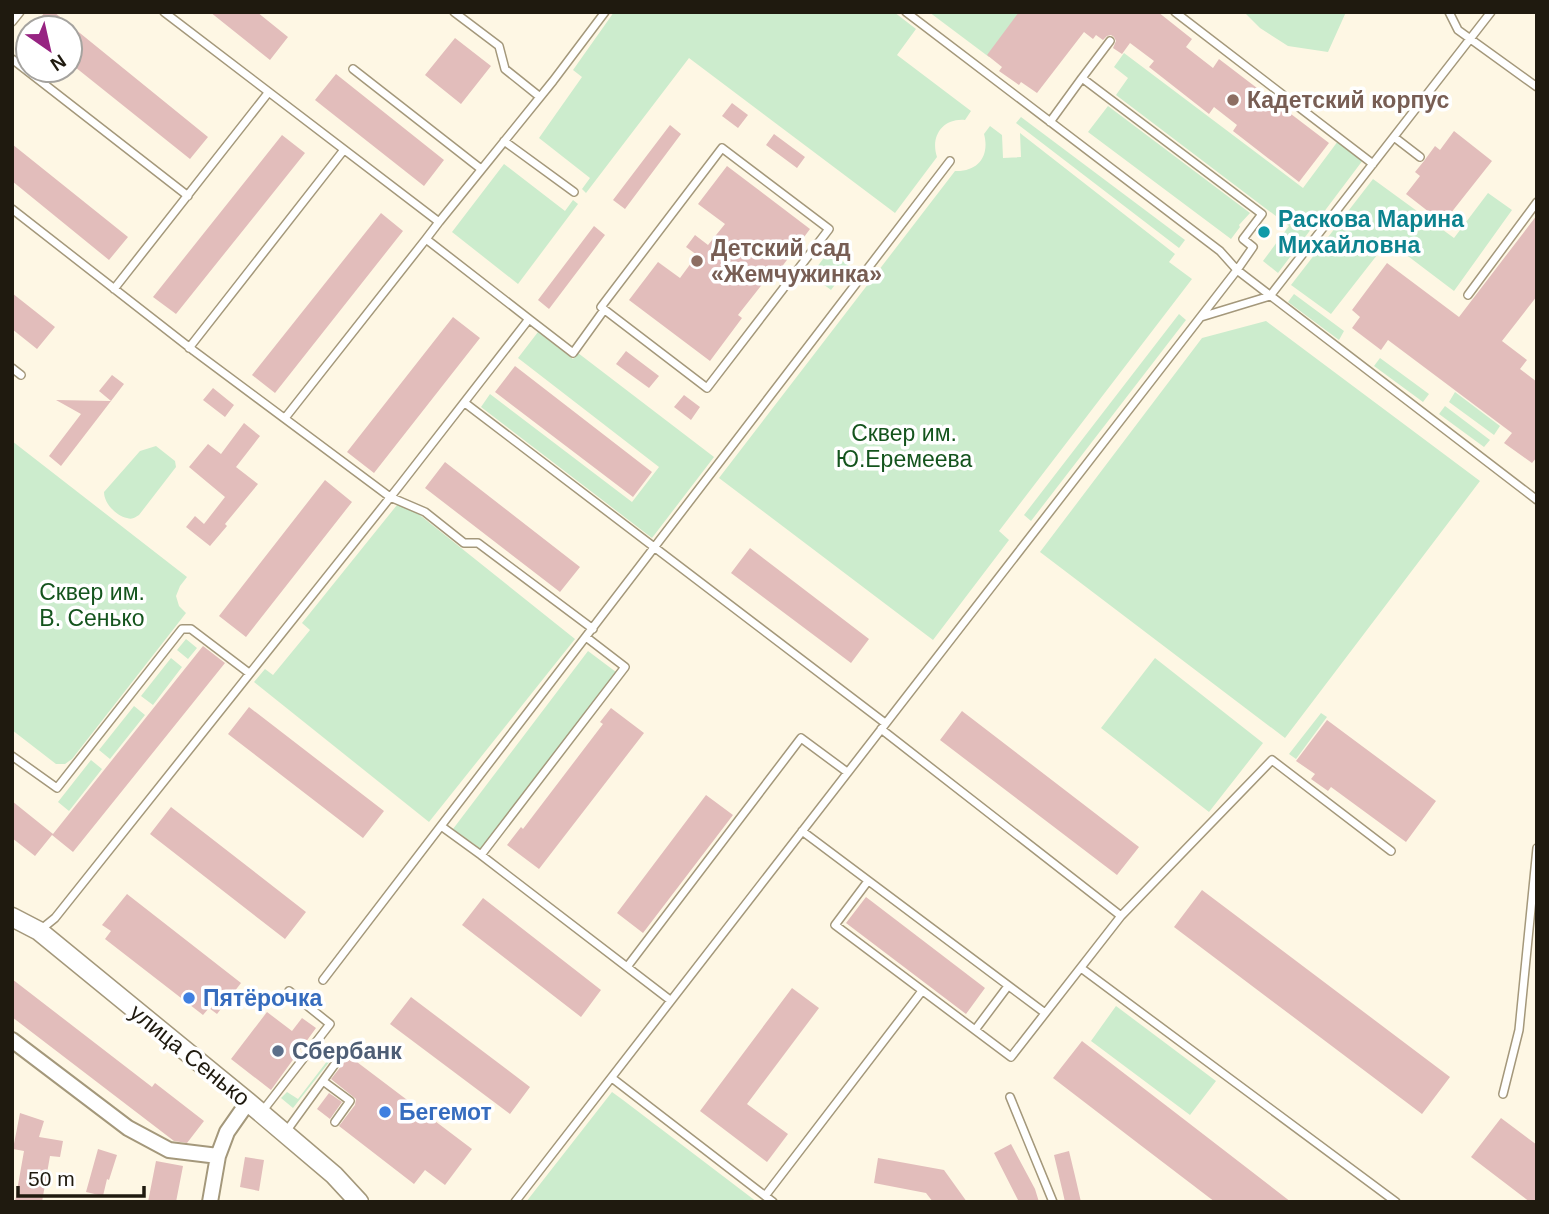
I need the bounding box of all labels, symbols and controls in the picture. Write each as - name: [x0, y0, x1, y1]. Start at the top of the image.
- north arrow: [14, 14, 84, 84]
- text: N: [47, 50, 70, 75]
- place label: Кадетский корпус: [1247, 87, 1450, 113]
- marker: Кадетский корпус: [1225, 92, 1241, 108]
- place label: Раскова Марина Михайловна: [1278, 206, 1464, 258]
- marker: Раскова Марина Михайловна: [1256, 224, 1272, 240]
- place label: Детский сад «Жемчужинка»: [711, 235, 882, 287]
- marker: Детский сад «Жемчужинка»: [689, 253, 705, 269]
- park label: Сквер им. Ю.Еремеева: [836, 420, 973, 472]
- park label: Сквер им. В. Сенько: [39, 579, 145, 631]
- place label: Пятёрочка: [203, 985, 322, 1011]
- marker: Пятёрочка: [181, 990, 197, 1006]
- street label: улица Сенько: [125, 999, 255, 1111]
- place label: Сбербанк: [292, 1038, 402, 1064]
- marker: Сбербанк: [270, 1043, 286, 1059]
- place label: Бегемот: [399, 1099, 492, 1125]
- marker: Бегемот: [377, 1104, 393, 1120]
- scale bar: [18, 1154, 144, 1198]
- text: 50 m: [28, 1167, 75, 1190]

